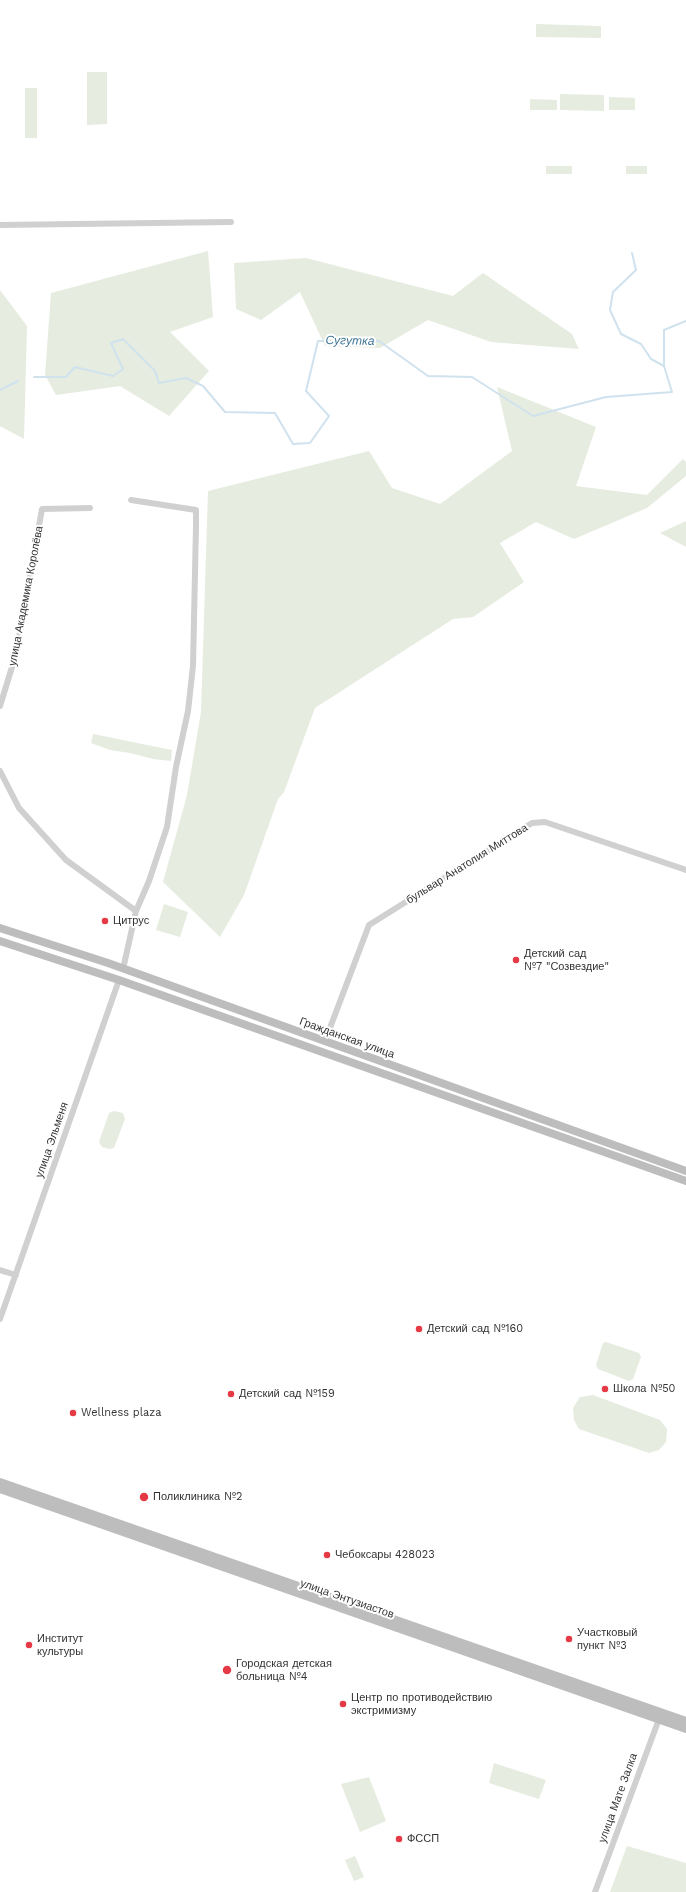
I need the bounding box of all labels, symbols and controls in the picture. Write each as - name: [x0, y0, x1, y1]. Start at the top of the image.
- water label: Сугутка: [325, 333, 375, 349]
- street label: улица Академика Королёва: [6, 525, 46, 667]
- street label: бульвар Анатолия Миттова: [404, 821, 530, 907]
- place label: Цитрус: [113, 914, 149, 928]
- marker: Цитрус: [100, 916, 110, 926]
- place label: Детский сад №7 "Созвездие": [524, 947, 609, 973]
- marker: Детский сад №7 "Созвездие": [511, 955, 521, 965]
- street label: Гражданская улица: [298, 1015, 396, 1061]
- street label: улица Эльменя: [33, 1100, 71, 1180]
- place label: Детский сад №160: [427, 1322, 523, 1336]
- marker: Детский сад №160: [414, 1324, 424, 1334]
- place label: Школа №50: [613, 1382, 675, 1396]
- marker: Школа №50: [600, 1384, 610, 1394]
- place label: Детский сад №159: [239, 1387, 335, 1401]
- marker: Детский сад №159: [226, 1389, 236, 1399]
- place label: Wellness plaza: [81, 1406, 161, 1420]
- marker: Wellness plaza: [68, 1408, 78, 1418]
- place label: Поликлиника №2: [153, 1490, 242, 1504]
- marker: Поликлиника №2: [138, 1491, 150, 1503]
- place label: Чебоксары 428023: [335, 1548, 435, 1562]
- marker: Чебоксары 428023: [322, 1550, 332, 1560]
- street label: улица Энтузиастов: [298, 1577, 396, 1621]
- place label: Участковый пункт №3: [577, 1626, 637, 1652]
- place label: Институт культуры: [37, 1632, 83, 1658]
- marker: Участковый пункт №3: [564, 1634, 574, 1644]
- marker: Институт культуры: [24, 1640, 34, 1650]
- place label: Городская детская больница №4: [236, 1657, 332, 1683]
- marker: Городская детская больница №4: [221, 1664, 233, 1676]
- place label: Центр по противодействию экстримизму: [351, 1691, 492, 1717]
- marker: Центр по противодействию экстримизму: [338, 1699, 348, 1709]
- street label: улица Мате Залка: [596, 1751, 640, 1845]
- place label: ФССП: [407, 1832, 439, 1846]
- marker: ФССП: [394, 1834, 404, 1844]

